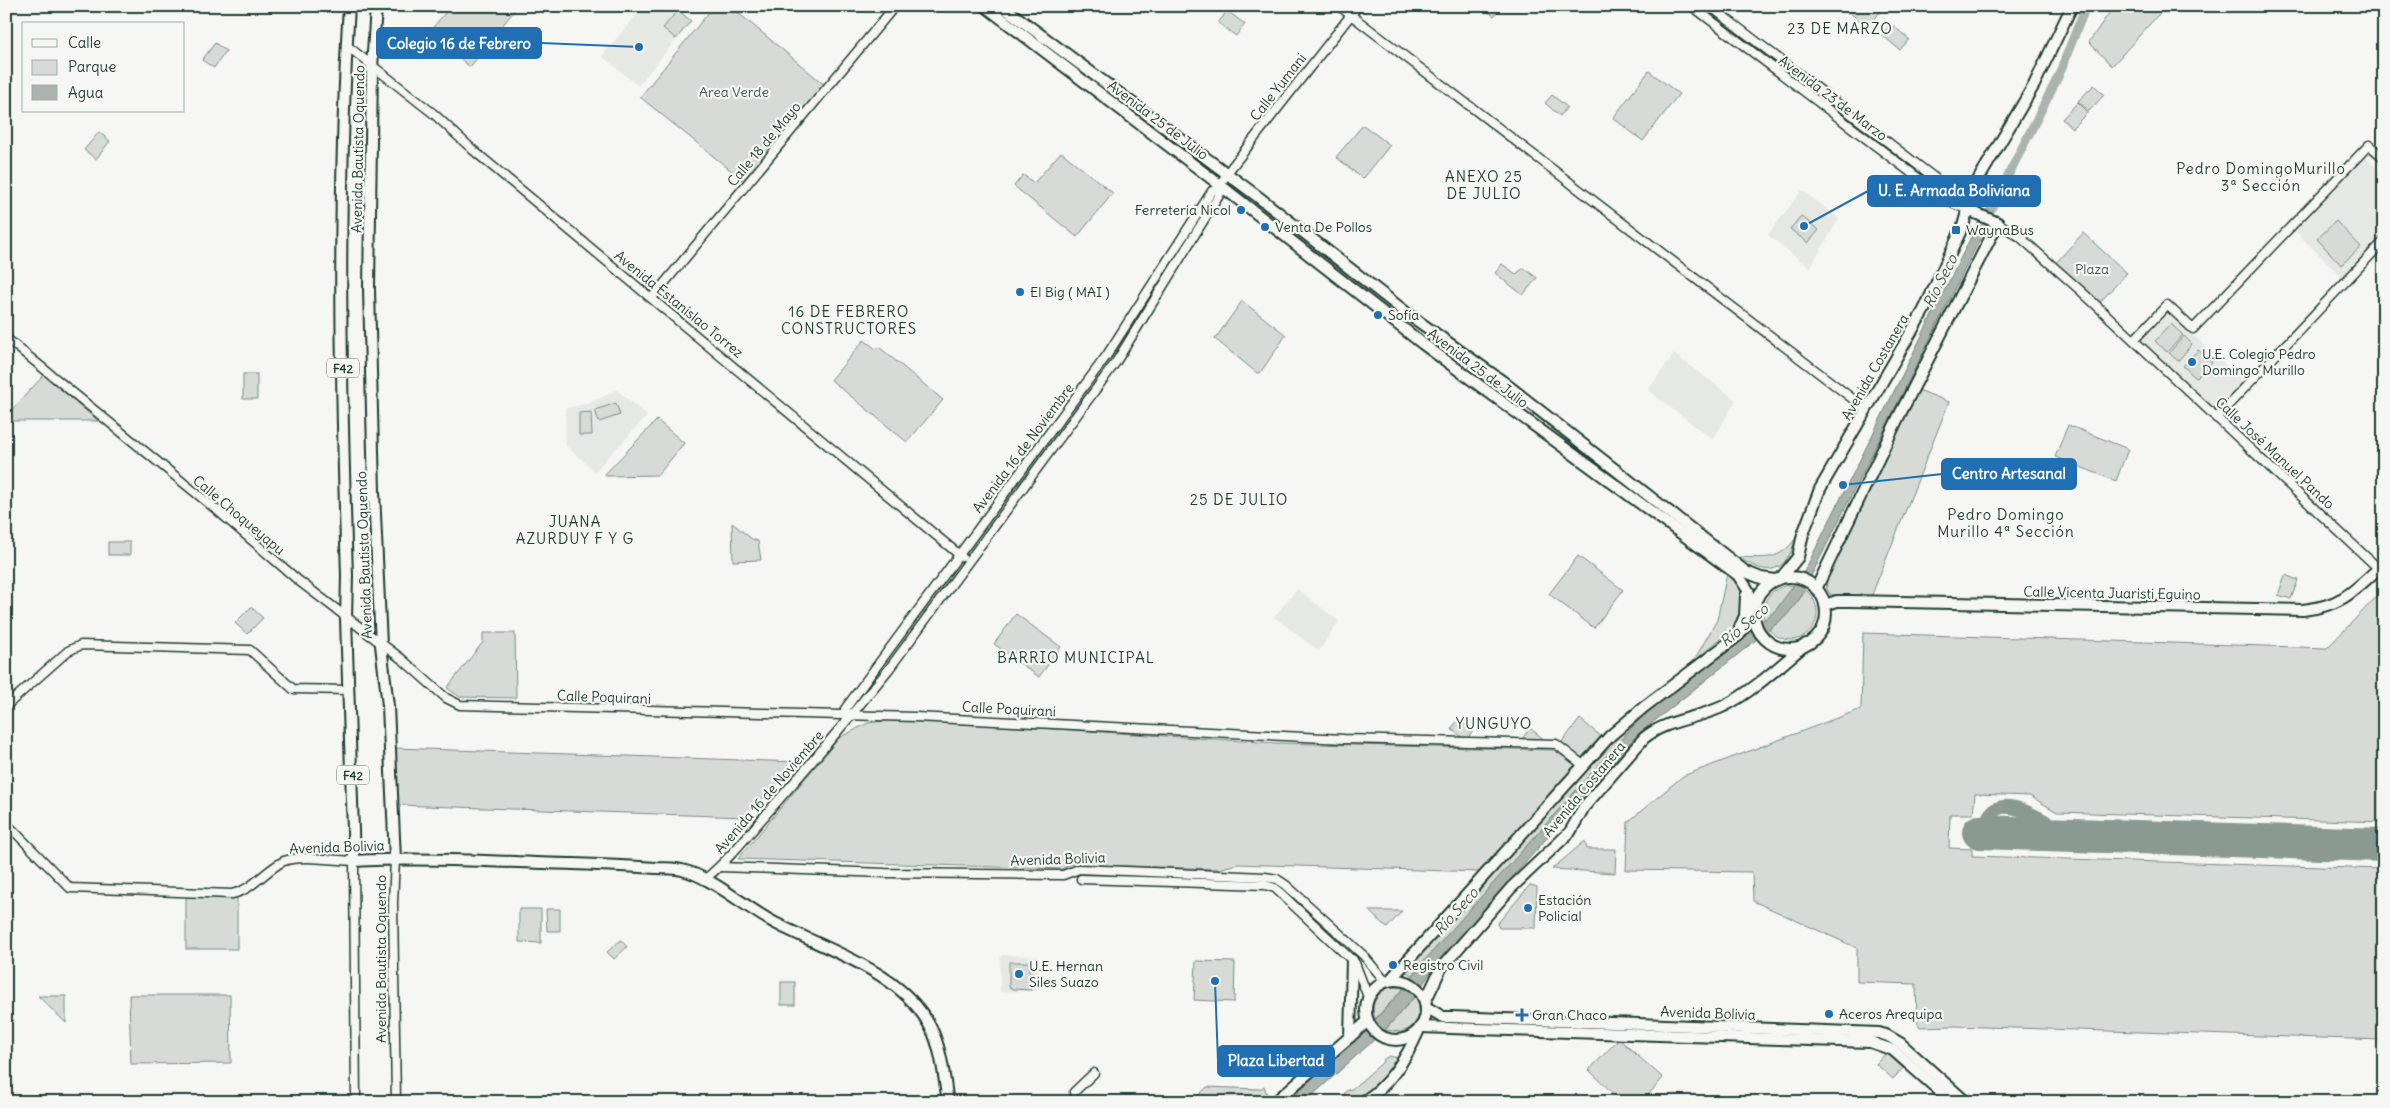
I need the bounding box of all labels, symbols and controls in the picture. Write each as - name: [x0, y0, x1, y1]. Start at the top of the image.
- district label: 23 DE MARZO: [1787, 19, 1893, 38]
- legend: [22, 22, 185, 112]
- callout: Colegio 16 de Febrero: [377, 28, 541, 58]
- text: Calle: [68, 33, 101, 52]
- text: Colegio 16 de Febrero: [387, 34, 532, 54]
- street label: Calle Yumani: [1246, 50, 1310, 124]
- street label: Avenida 23 de Marzo: [1775, 51, 1891, 145]
- text: Parque: [68, 57, 116, 76]
- street label: Avenida Bautista Oquendo: [348, 65, 368, 233]
- street label: Avenida 25 de Julio: [1104, 76, 1212, 164]
- text: Agua: [68, 83, 104, 102]
- park label: Area Verde: [699, 83, 769, 101]
- street label: Calle 18 de Mayo: [723, 98, 805, 190]
- district label: Pedro DomingoMurillo 3ª Sección: [2176, 159, 2346, 195]
- district label: ANEXO 25 DE JULIO: [1445, 167, 1523, 203]
- callout: U. E. Armada Boliviana: [1868, 176, 2040, 206]
- text: U. E. Armada Boliviana: [1878, 181, 2030, 200]
- place label: Ferretería Nicol: [1135, 201, 1231, 219]
- marker: Ferretería Nicol: [1235, 204, 1247, 216]
- place label: Venta De Pollos: [1275, 218, 1372, 236]
- marker: Venta De Pollos: [1259, 221, 1271, 233]
- place label: WaynaBus: [1966, 221, 2034, 239]
- marker: WaynaBus: [1950, 224, 1962, 236]
- street label: Avenida Estanislao Torrez: [611, 246, 747, 362]
- water label: Río Seco: [1919, 250, 1962, 311]
- park label: Plaza: [2075, 260, 2109, 278]
- place label: El Big ( MAI ): [1030, 283, 1110, 301]
- marker: El Big ( MAI ): [1014, 286, 1026, 298]
- district label: 16 DE FEBRERO CONSTRUCTORES: [781, 302, 917, 338]
- place label: Sofía: [1388, 306, 1419, 324]
- marker: Sofía: [1372, 309, 1384, 321]
- street label: Avenida Costanera: [1837, 311, 1913, 423]
- street label: Avenida 25 de Julio: [1424, 324, 1532, 412]
- place label: U.E. Colegio Pedro Domingo Murillo: [2202, 345, 2316, 379]
- marker: U.E. Colegio Pedro Domingo Murillo: [2186, 356, 2198, 368]
- road number: F42: [327, 358, 359, 378]
- street label: Avenida 16 de Noviembre: [968, 380, 1078, 516]
- street label: Calle José Manuel Pando: [2212, 393, 2338, 513]
- callout: Centro Artesanal: [1942, 459, 2076, 489]
- text: Centro Artesanal: [1952, 464, 2066, 483]
- street label: Calle Choqueyapu: [189, 471, 289, 559]
- street label: Avenida Bautista Oquendo: [352, 471, 376, 639]
- district label: 25 DE JULIO: [1190, 490, 1288, 509]
- district label: Pedro Domingo Murillo 4ª Sección: [1937, 505, 2075, 541]
- district label: JUANA AZURDUY F Y G: [516, 512, 634, 548]
- street label: Calle Vicenta Juaristi Eguino: [2023, 582, 2201, 604]
- water label: Río Seco: [1716, 598, 1773, 651]
- district label: BARRIO MUNICIPAL: [997, 648, 1155, 667]
- street label: Calle Poquirani: [557, 686, 651, 708]
- street label: Calle Poquirani: [962, 698, 1056, 720]
- district label: YUNGUYO: [1456, 714, 1532, 733]
- street label: Avenida 16 de Noviembre: [710, 727, 828, 857]
- street label: Avenida Costanera: [1539, 738, 1629, 840]
- road number: F42: [337, 766, 369, 784]
- street label: Avenida Bolivia: [289, 836, 385, 858]
- street label: Avenida Bolivia: [1010, 848, 1106, 870]
- street label: Avenida Bautista Oquendo: [372, 875, 390, 1043]
- water label: Río Seco: [1430, 882, 1483, 939]
- place label: Estación Policial: [1538, 891, 1591, 925]
- marker: Estación Policial: [1522, 902, 1534, 914]
- place label: Registro Civil: [1403, 956, 1483, 974]
- place label: U.E. Hernan Siles Suazo: [1029, 957, 1103, 991]
- marker: Registro Civil: [1387, 959, 1399, 971]
- marker: U.E. Hernan Siles Suazo: [1013, 968, 1025, 980]
- street label: Avenida Bolivia: [1660, 1002, 1756, 1024]
- place label: Aceros Arequipa: [1839, 1005, 1942, 1023]
- place label: Gran Chaco: [1532, 1006, 1607, 1024]
- marker: Aceros Arequipa: [1823, 1008, 1835, 1020]
- marker: Gran Chaco: [1516, 1009, 1528, 1021]
- callout: Plaza Libertad: [1218, 1046, 1334, 1076]
- text: Plaza Libertad: [1228, 1051, 1324, 1070]

